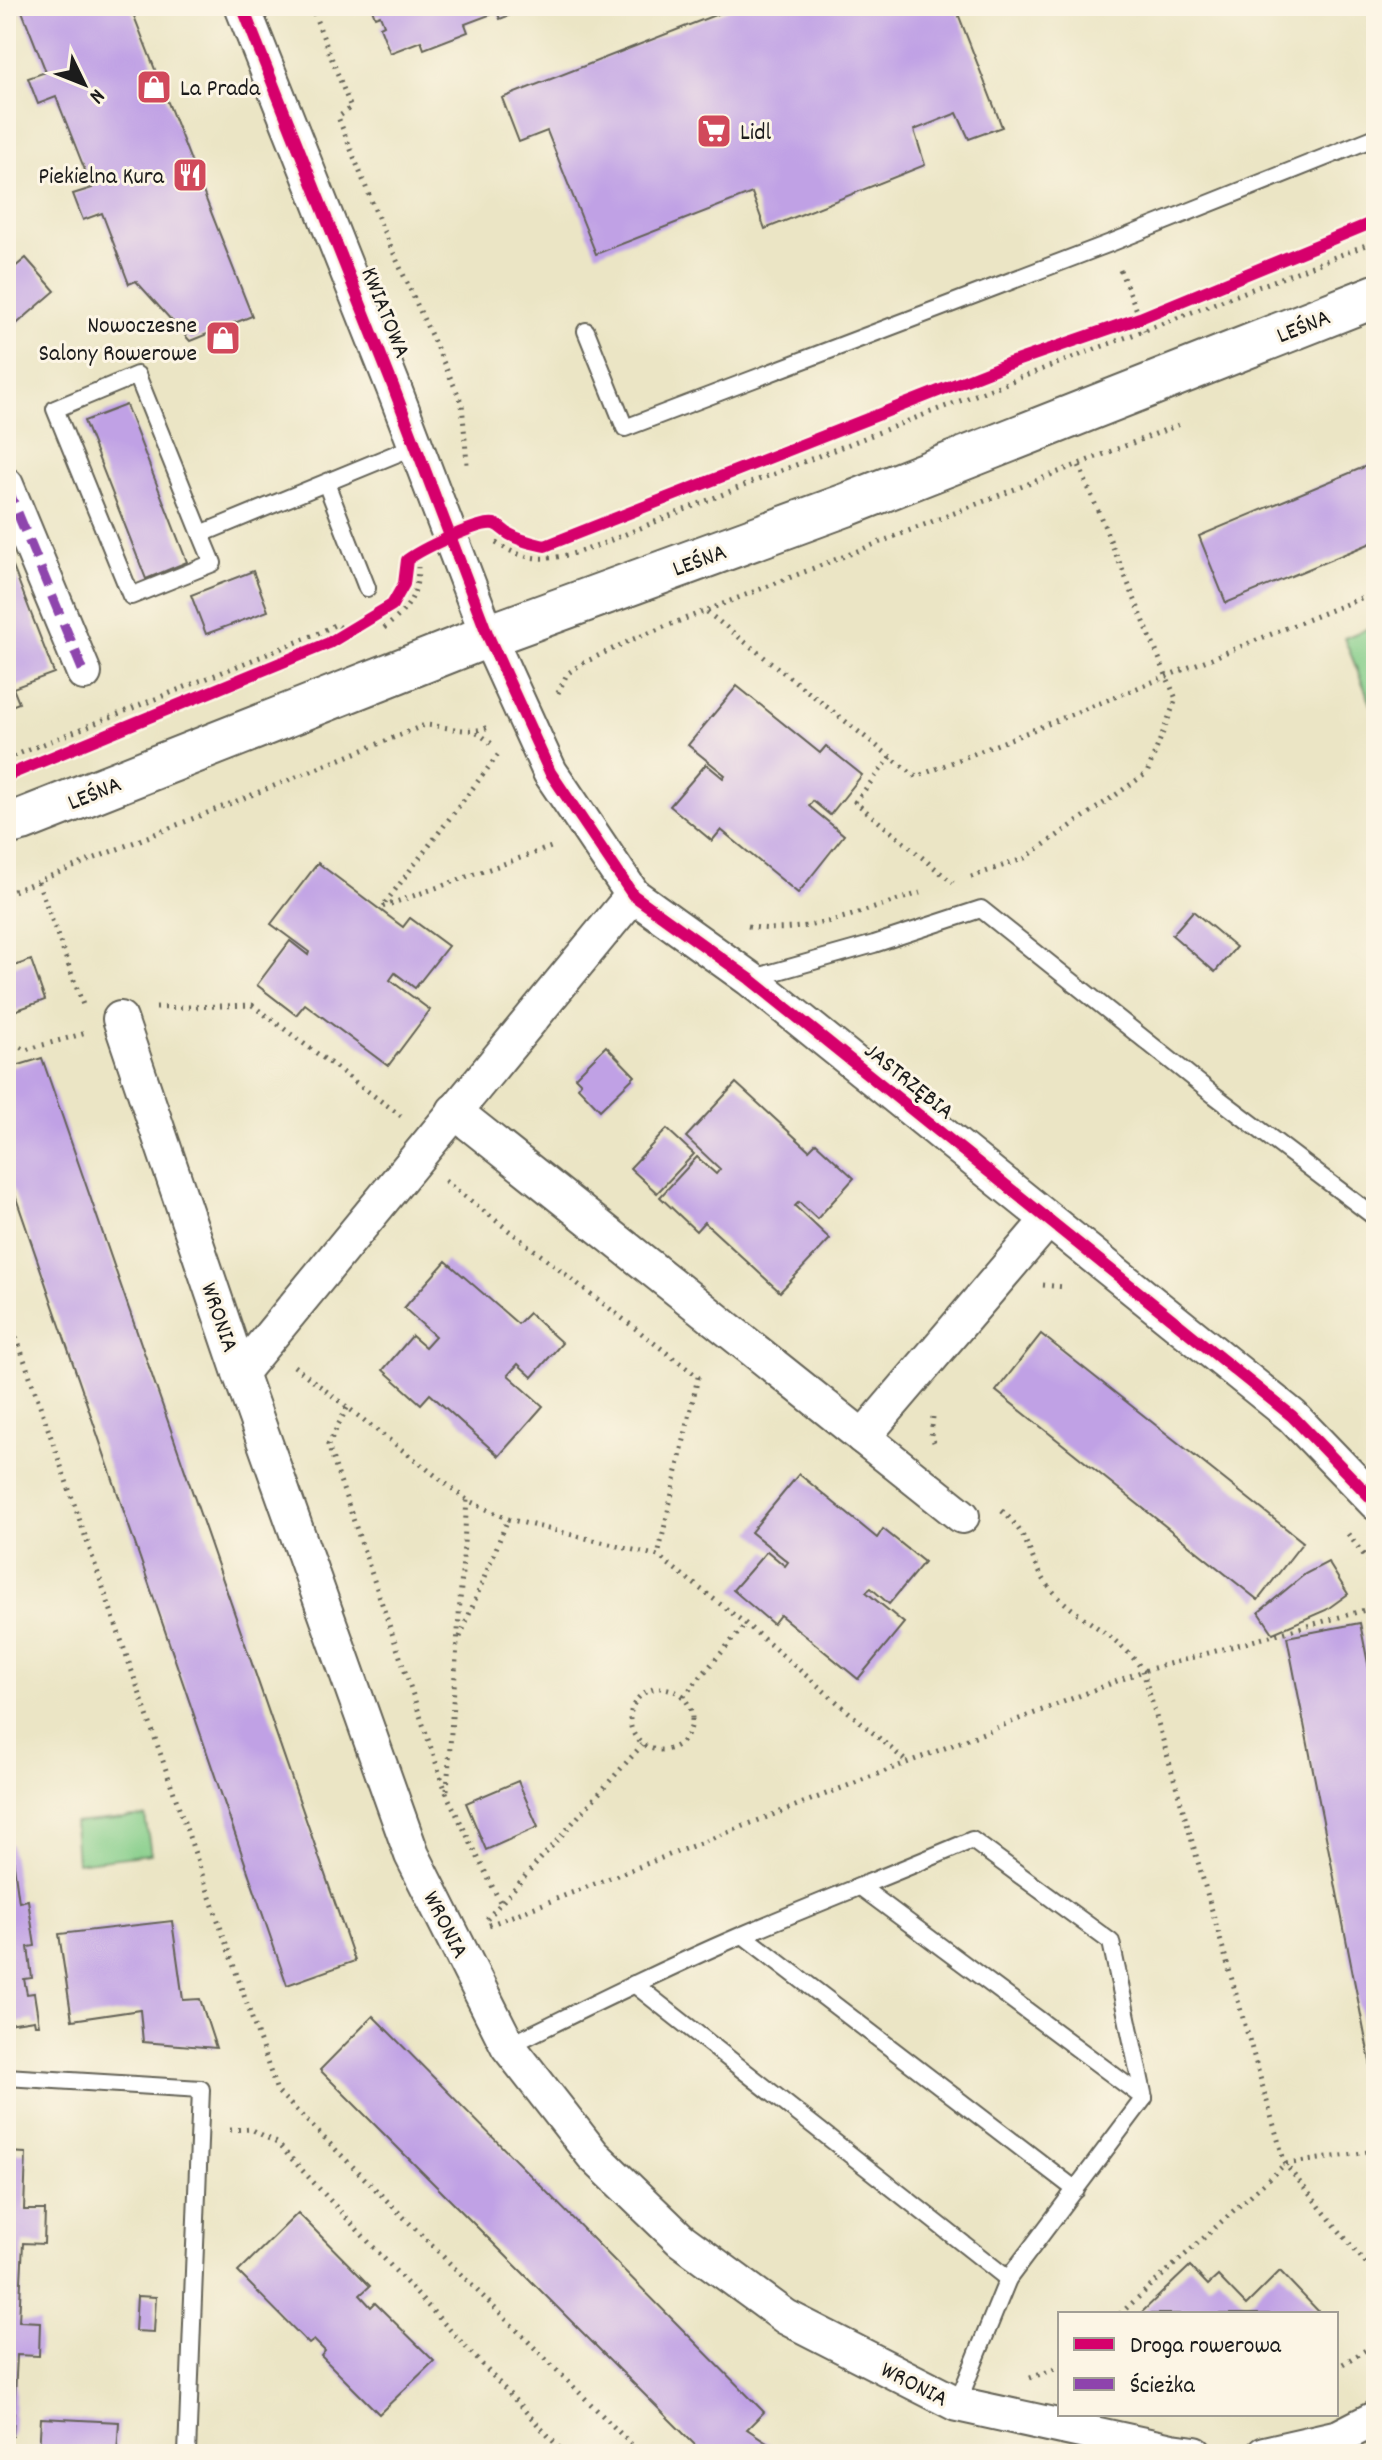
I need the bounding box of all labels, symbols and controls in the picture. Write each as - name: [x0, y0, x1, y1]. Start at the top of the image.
- north arrow: [44, 44, 124, 124]
- shop icon: La Prada: [135, 68, 173, 106]
- place label: La Prada: [180, 73, 261, 107]
- text: N: [81, 81, 111, 110]
- supermarket icon: Lidl: [695, 112, 733, 150]
- place label: Lidl: [740, 117, 771, 151]
- restaurant icon: Piekielna Kura: [171, 156, 209, 194]
- place label: Piekielna Kura: [38, 161, 165, 195]
- street label: KWIATOWA: [351, 262, 418, 364]
- street label: LEŚNA: [1272, 302, 1336, 354]
- place label: Nowoczesne Salony Rowerowe: [38, 310, 197, 372]
- shop icon: Nowoczesne Salony Rowerowe: [204, 319, 242, 357]
- street label: LEŚNA: [668, 536, 732, 587]
- street label: LEŚNA: [63, 769, 127, 821]
- street label: JASTRZĘBIA: [856, 1035, 960, 1129]
- street label: WRONIA: [190, 1279, 246, 1357]
- street label: WRONIA: [413, 1886, 476, 1965]
- legend: [1058, 2312, 1338, 2416]
- text: Droga rowerowa: [1130, 2330, 1282, 2364]
- street label: WRONIA: [874, 2354, 953, 2417]
- text: Ścieżka: [1130, 2370, 1195, 2404]

